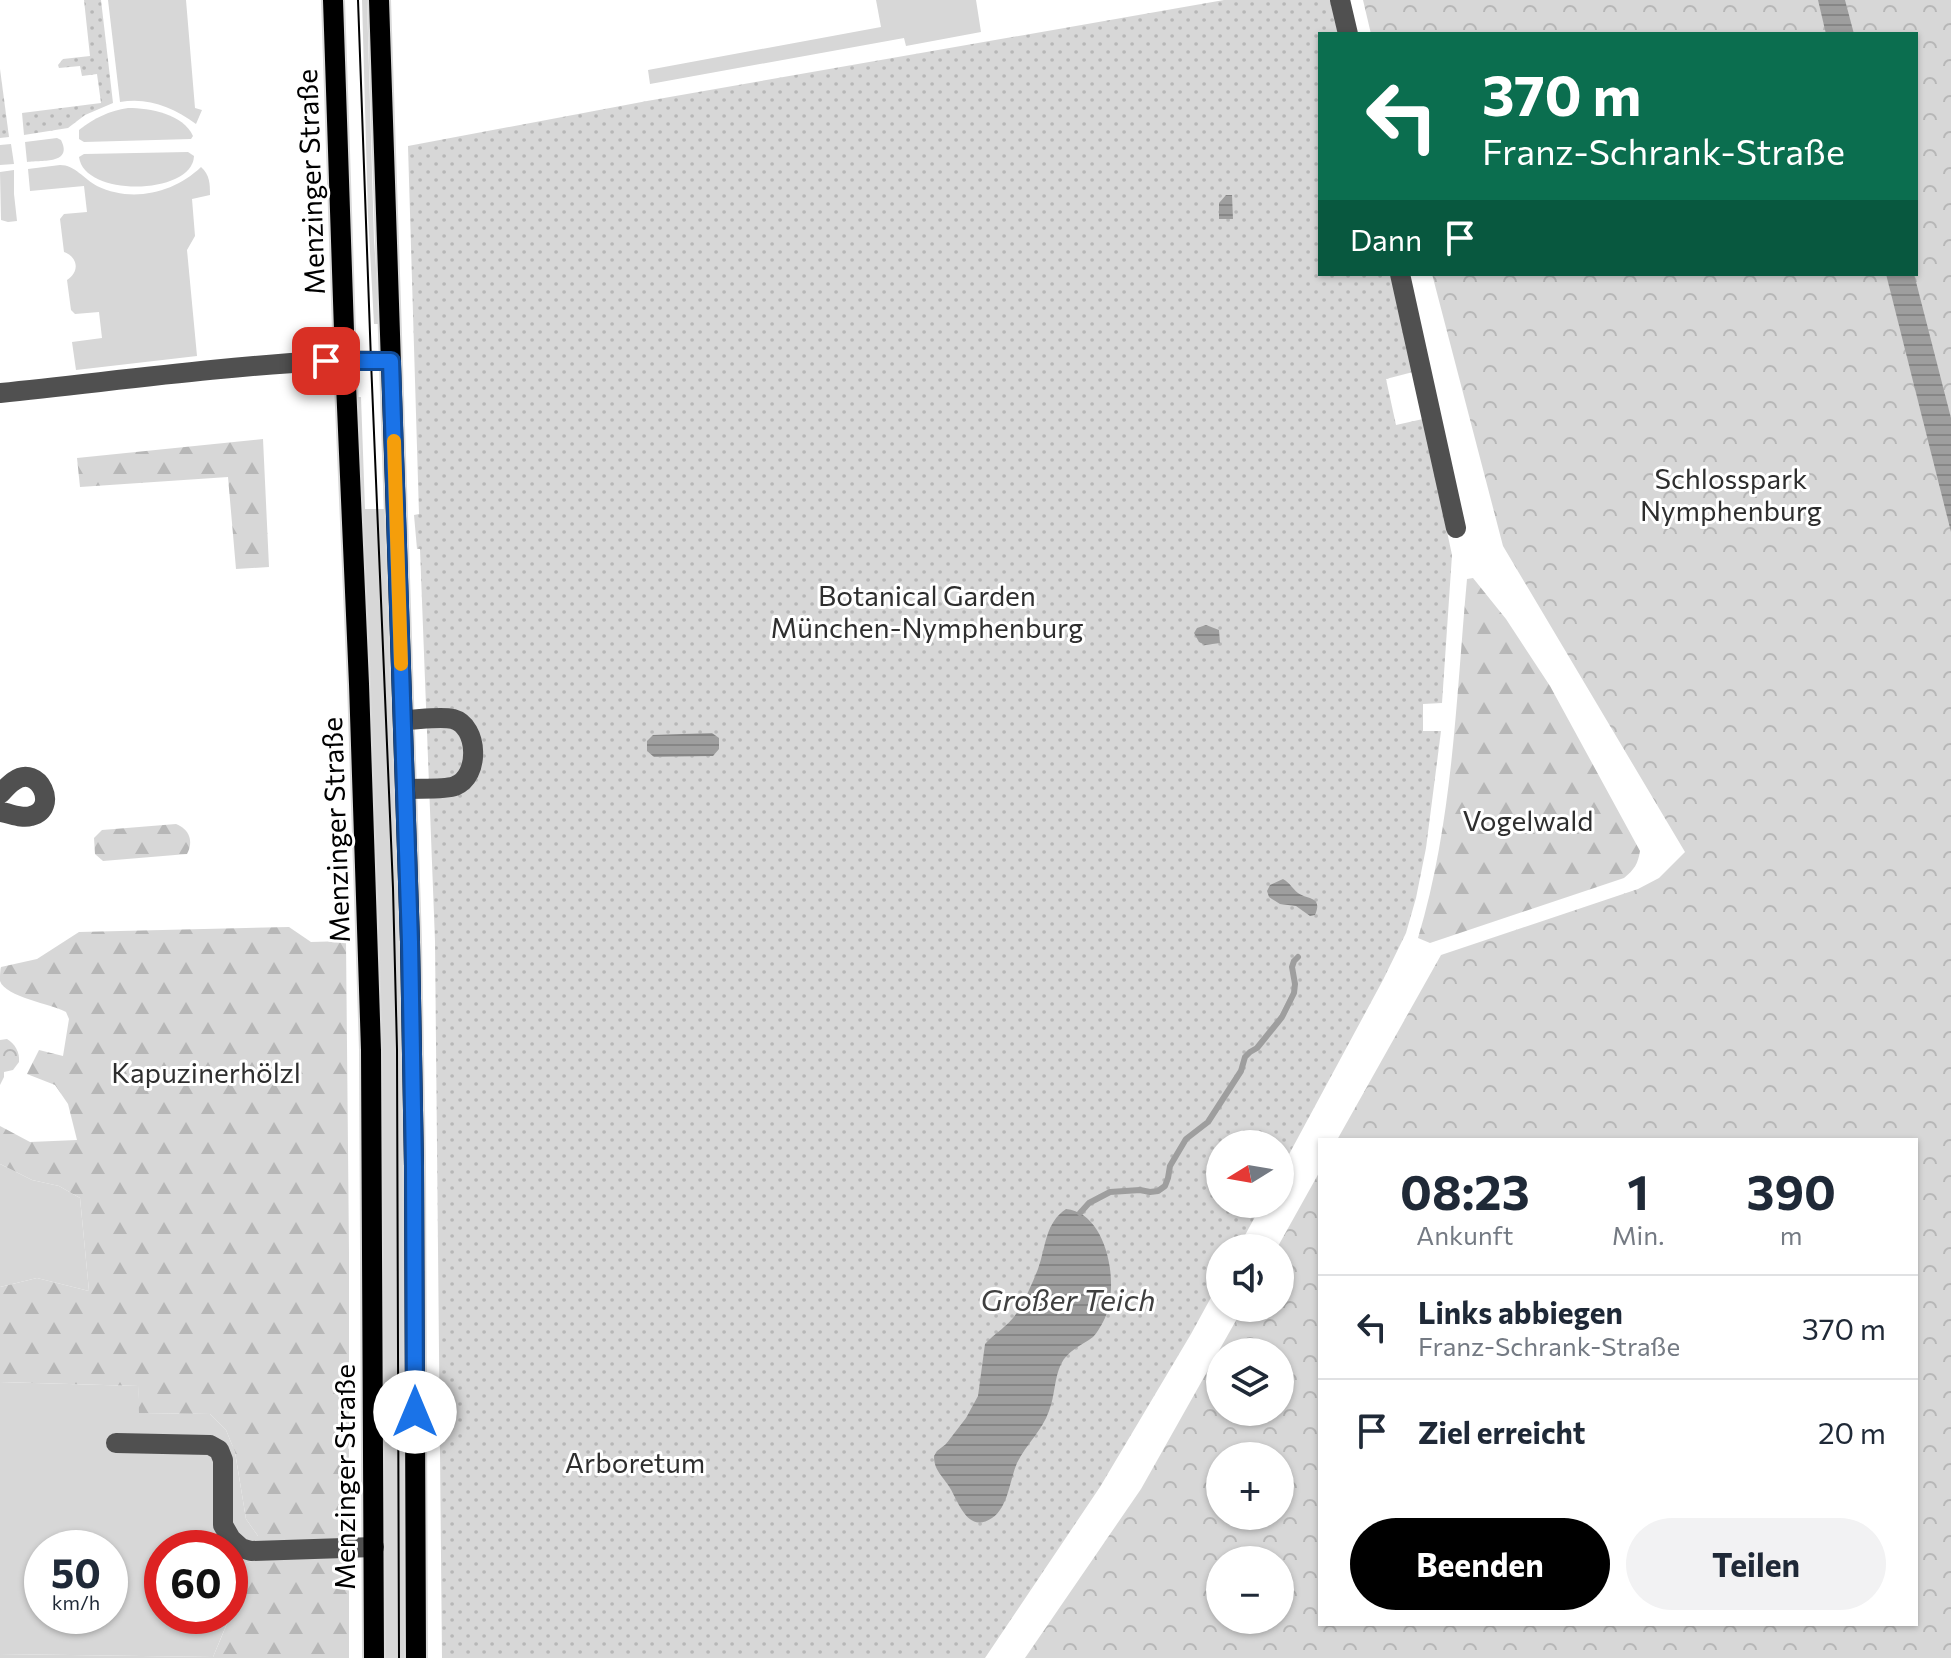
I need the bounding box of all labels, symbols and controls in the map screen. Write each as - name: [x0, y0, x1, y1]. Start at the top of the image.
- text: 370 m: [1482, 59, 1641, 128]
- icon: left: [1350, 64, 1454, 168]
- street label: Menzinger Straße: [289, 69, 331, 295]
- text: Franz-Schrank-Straße: [1482, 128, 1845, 172]
- icon: arrive: [1438, 216, 1482, 260]
- text: Dann: [1350, 220, 1422, 257]
- pin: [292, 327, 360, 395]
- icon: arrive: [304, 339, 348, 383]
- park label: Schlosspark Nymphenburg: [1640, 461, 1822, 527]
- park label: Botanical Garden München-Nymphenburg: [771, 578, 1083, 644]
- street label: Menzinger Straße: [314, 717, 356, 943]
- park label: Vogelwald: [1463, 803, 1593, 837]
- park label: Kapuzinerhölzl: [111, 1055, 301, 1089]
- north arrow: [1206, 1130, 1294, 1218]
- map controls: [1206, 1130, 1294, 1634]
- text: 08:23: [1400, 1161, 1530, 1220]
- text: 1: [1627, 1161, 1649, 1220]
- text: 390: [1746, 1161, 1836, 1220]
- text: Ankunft: [1416, 1219, 1514, 1250]
- text: Min.: [1612, 1219, 1664, 1250]
- text: m: [1780, 1219, 1803, 1250]
- button: sound: [1206, 1234, 1294, 1322]
- water label: Großer Teich: [980, 1280, 1156, 1317]
- text: Links abbiegen: [1418, 1293, 1623, 1330]
- icon: left: [1350, 1305, 1394, 1349]
- text: 370 m: [1802, 1309, 1886, 1346]
- text: Franz-Schrank-Straße: [1418, 1330, 1680, 1361]
- button: layers: [1206, 1338, 1294, 1426]
- street label: Menzinger Straße: [327, 1364, 361, 1590]
- position arrow: [373, 1370, 457, 1454]
- icon: arrive: [1350, 1409, 1394, 1453]
- text: Ziel erreicht: [1418, 1413, 1586, 1450]
- text: 20 m: [1818, 1413, 1886, 1450]
- button: +: [1206, 1442, 1294, 1530]
- park label: Arboretum: [565, 1445, 705, 1479]
- button: Beenden: [1350, 1518, 1610, 1610]
- button: Teilen: [1626, 1518, 1886, 1610]
- speed limit sign: 60: [144, 1530, 248, 1634]
- button: −: [1206, 1546, 1294, 1634]
- text: 50: [51, 1547, 101, 1596]
- text: km/h: [52, 1590, 100, 1614]

